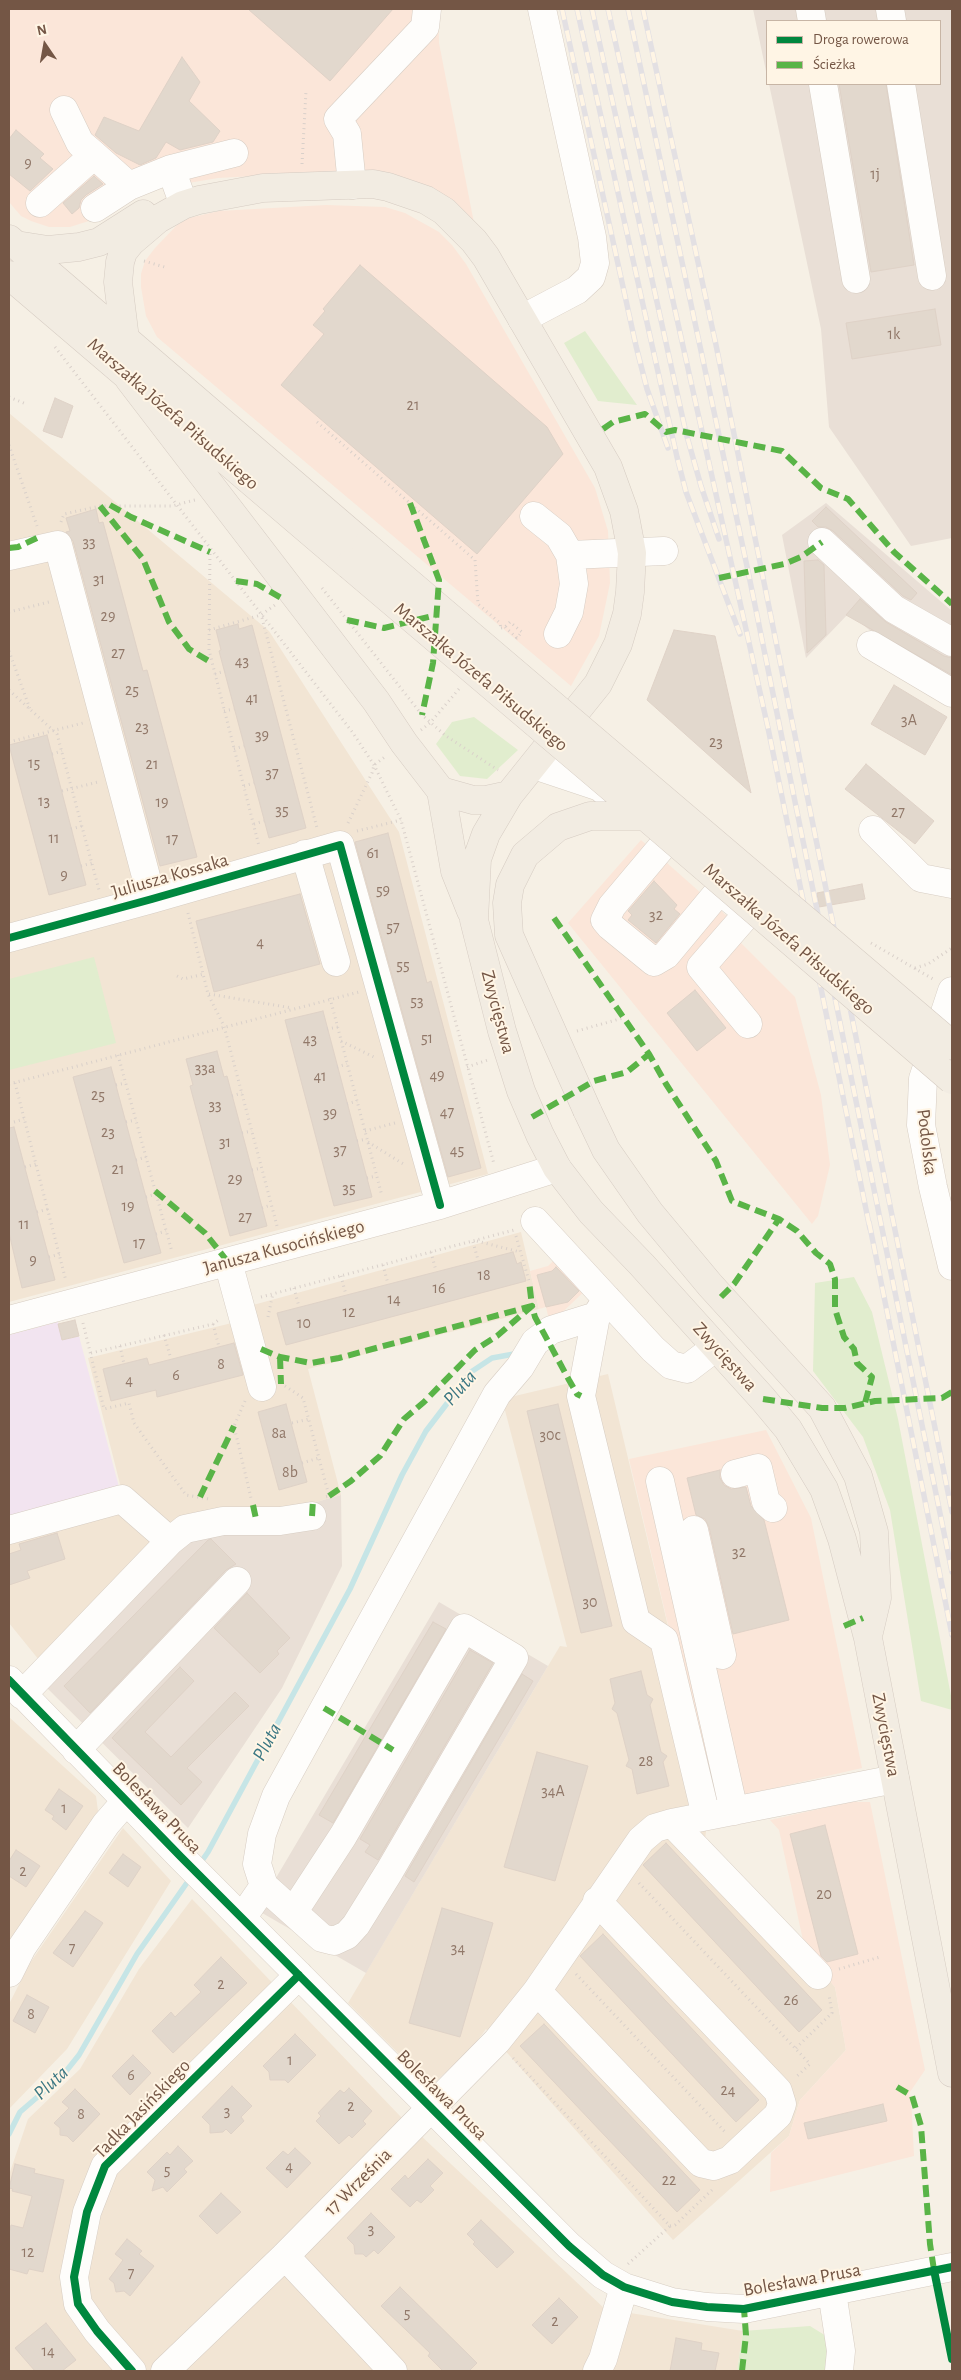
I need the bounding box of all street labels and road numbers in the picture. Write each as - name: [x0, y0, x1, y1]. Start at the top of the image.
- street label: Marszałka Józefa Piłsudskiego: [82, 333, 264, 495]
- street label: Marszałka Józefa Piłsudskiego: [389, 598, 573, 756]
- street label: Juliusza Kossaka: [109, 848, 231, 904]
- street label: Marszałka Józefa Piłsudskiego: [698, 858, 880, 1020]
- street label: Zwycięstwa: [476, 968, 520, 1056]
- street label: Podolska: [912, 1108, 942, 1176]
- street label: Janusza Kusocińskiego: [201, 1215, 367, 1279]
- street label: Zwycięstwa: [688, 1318, 762, 1396]
- street label: Zwycięstwa: [867, 1691, 905, 1779]
- street label: Bolesława Prusa: [107, 1757, 207, 1859]
- street label: Bolesława Prusa: [392, 2045, 492, 2145]
- street label: Tadka Jasińskiego: [89, 2054, 195, 2164]
- street label: 17 Września: [319, 2143, 397, 2221]
- street label: Bolesława Prusa: [741, 2258, 863, 2302]

